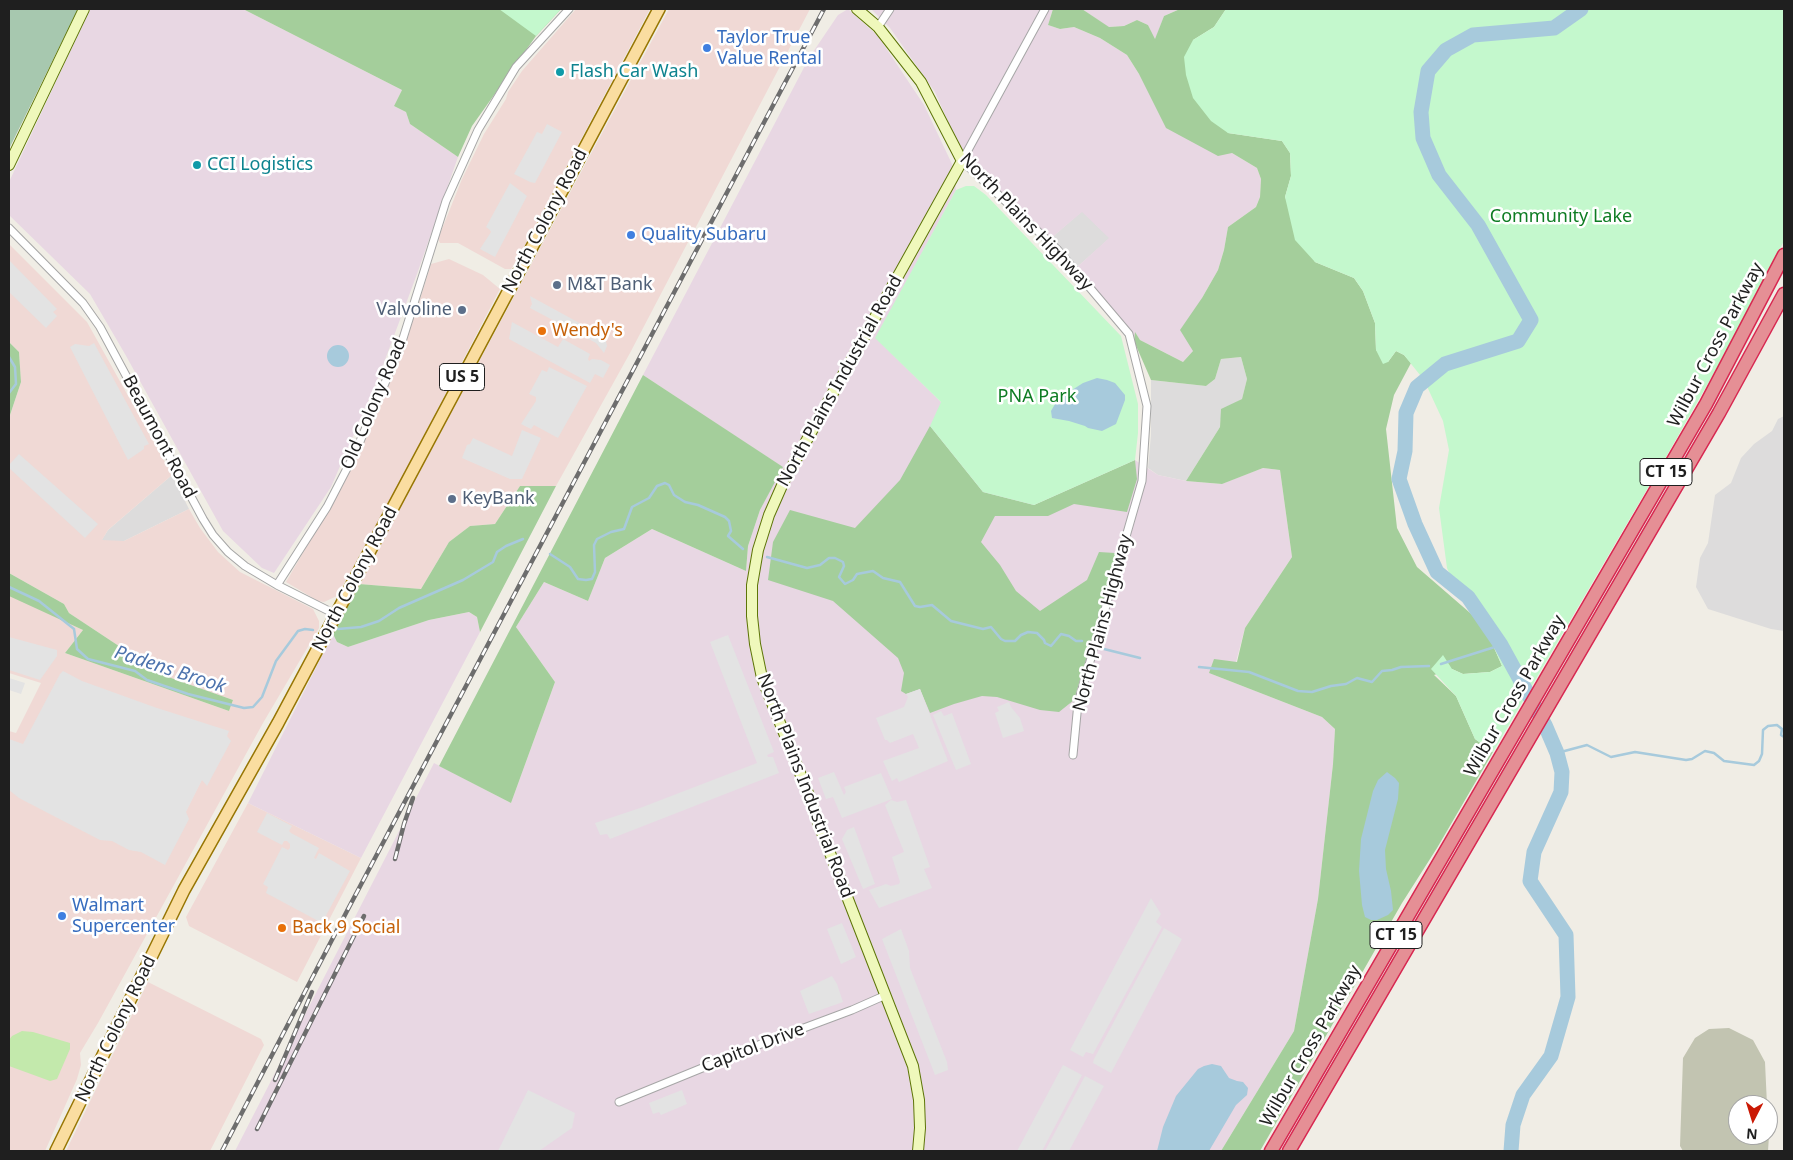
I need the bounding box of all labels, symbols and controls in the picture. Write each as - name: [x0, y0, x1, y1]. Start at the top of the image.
- place label: Taylor True Value Rental: [717, 27, 822, 70]
- marker: Taylor True Value Rental: [701, 42, 713, 54]
- place label: Flash Car Wash: [570, 61, 698, 83]
- marker: Flash Car Wash: [554, 66, 566, 78]
- street label: North Colony Road: [498, 145, 592, 297]
- street label: North Plains Highway: [955, 149, 1097, 295]
- place label: CCI Logistics: [207, 154, 313, 176]
- marker: CCI Logistics: [191, 159, 203, 171]
- park label: Community Lake: [1490, 206, 1632, 228]
- place label: Quality Subaru: [641, 224, 767, 246]
- marker: Quality Subaru: [625, 229, 637, 241]
- street label: Wilbur Cross Parkway: [1663, 259, 1769, 431]
- street label: North Plains Industrial Road: [773, 272, 907, 490]
- place label: M&T Bank: [567, 274, 653, 296]
- marker: M&T Bank: [551, 279, 563, 291]
- place label: Valvoline: [376, 299, 452, 321]
- marker: Valvoline: [456, 304, 468, 316]
- place label: Wendy's: [552, 320, 623, 342]
- marker: Wendy's: [536, 325, 548, 337]
- street label: Old Colony Road: [337, 335, 411, 473]
- road number: US 5: [440, 364, 484, 391]
- street label: Beaumont Road: [117, 372, 201, 502]
- park label: PNA Park: [998, 386, 1076, 408]
- road number: CT 15: [1640, 458, 1692, 486]
- place label: KeyBank: [462, 488, 535, 510]
- marker: KeyBank: [446, 493, 458, 505]
- street label: North Colony Road: [308, 503, 402, 655]
- street label: North Plains Highway: [1069, 532, 1137, 714]
- street label: Wilbur Cross Parkway: [1460, 611, 1570, 781]
- water label: Padens Brook: [112, 641, 228, 699]
- street label: North Plains Industrial Road: [752, 671, 858, 901]
- place label: Walmart Supercenter: [72, 895, 175, 938]
- marker: Walmart Supercenter: [56, 910, 68, 922]
- place label: Back 9 Social: [292, 917, 401, 939]
- marker: Back 9 Social: [276, 922, 288, 934]
- road number: CT 15: [1370, 922, 1422, 948]
- street label: North Colony Road: [71, 952, 161, 1106]
- street label: Wilbur Cross Parkway: [1256, 961, 1366, 1131]
- street label: Capitol Drive: [699, 1018, 807, 1078]
- north arrow: [1728, 1095, 1778, 1145]
- text: N: [1745, 1124, 1758, 1144]

